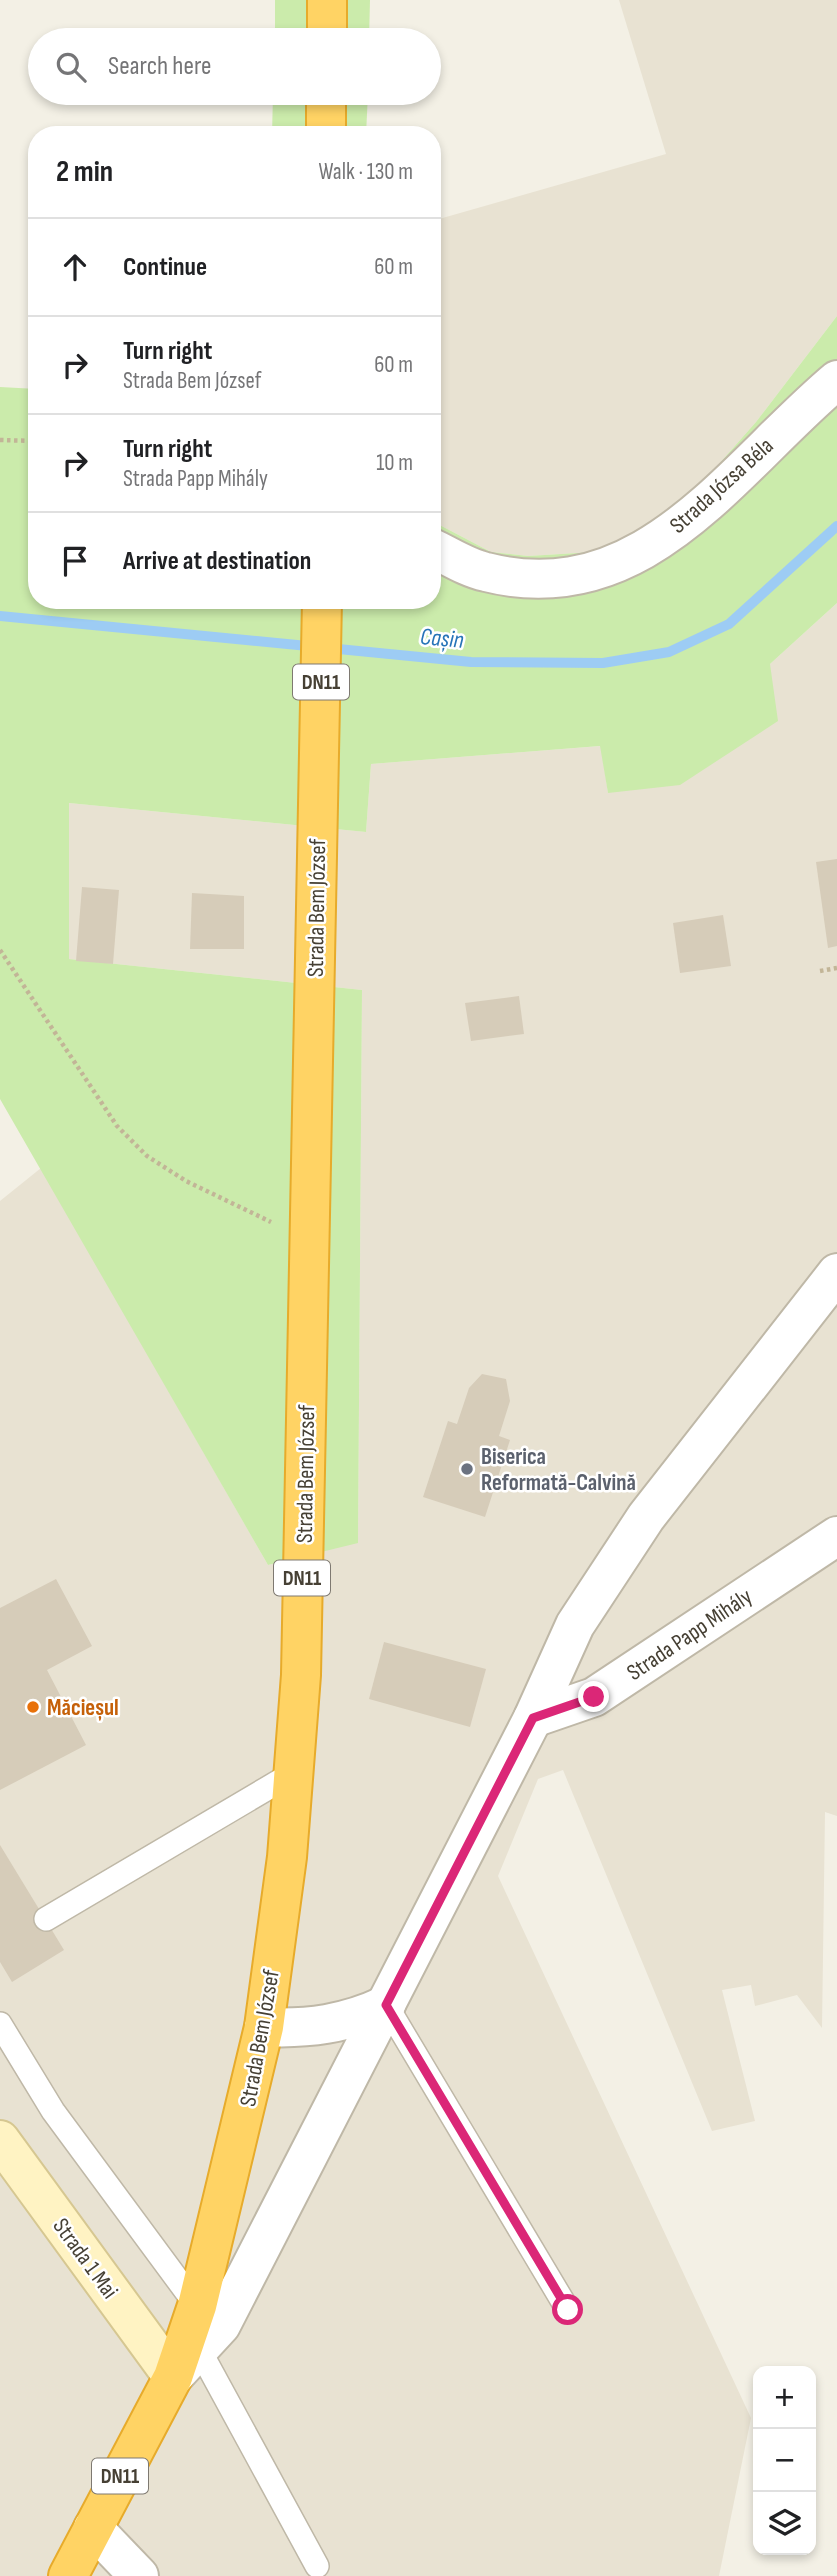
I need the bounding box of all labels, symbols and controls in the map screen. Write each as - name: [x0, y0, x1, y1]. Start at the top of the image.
- search box: [28, 28, 441, 105]
- icon: search: [52, 48, 90, 86]
- text: Search here: [108, 51, 211, 82]
- text: 2 min: [56, 154, 113, 190]
- text: Walk · 130 m: [318, 158, 413, 186]
- icon: ahead: [56, 248, 94, 286]
- text: Continue: [123, 252, 207, 283]
- text: 60 m: [374, 253, 413, 281]
- text: Turn right: [123, 336, 212, 367]
- icon: right: [56, 346, 94, 384]
- text: 60 m: [374, 351, 413, 379]
- text: Strada Bem József: [123, 367, 261, 395]
- street label: Strada Józsa Béla: [664, 432, 779, 540]
- text: Turn right: [123, 434, 212, 465]
- icon: right: [56, 444, 94, 482]
- text: 10 m: [376, 449, 413, 477]
- text: Strada Papp Mihály: [123, 465, 268, 493]
- icon: arrive: [56, 542, 94, 580]
- text: Arrive at destination: [123, 546, 311, 577]
- water label: Cașin: [419, 622, 465, 655]
- road number: DN11: [293, 664, 349, 700]
- street label: Strada Bem József: [302, 838, 332, 977]
- street label: Strada Bem József: [291, 1404, 321, 1543]
- place label: Biserica Reformată-Calvină: [481, 1443, 636, 1497]
- marker: Biserica Reformată-Calvină: [459, 1461, 475, 1477]
- road number: DN11: [274, 1560, 330, 1596]
- street label: Strada Papp Mihály: [622, 1583, 758, 1687]
- route end: [578, 1681, 609, 1712]
- place label: Măcieșul: [47, 1694, 119, 1722]
- marker: Măcieșul: [25, 1699, 41, 1715]
- street label: Strada Bem József: [234, 1967, 286, 2109]
- street label: Strada 1 Mai: [47, 2213, 124, 2304]
- route start: [552, 2294, 583, 2325]
- map controls: [753, 2366, 816, 2555]
- button: +: [753, 2366, 816, 2429]
- button: −: [753, 2429, 816, 2492]
- road number: DN11: [92, 2458, 148, 2494]
- button: layers: [753, 2492, 816, 2555]

